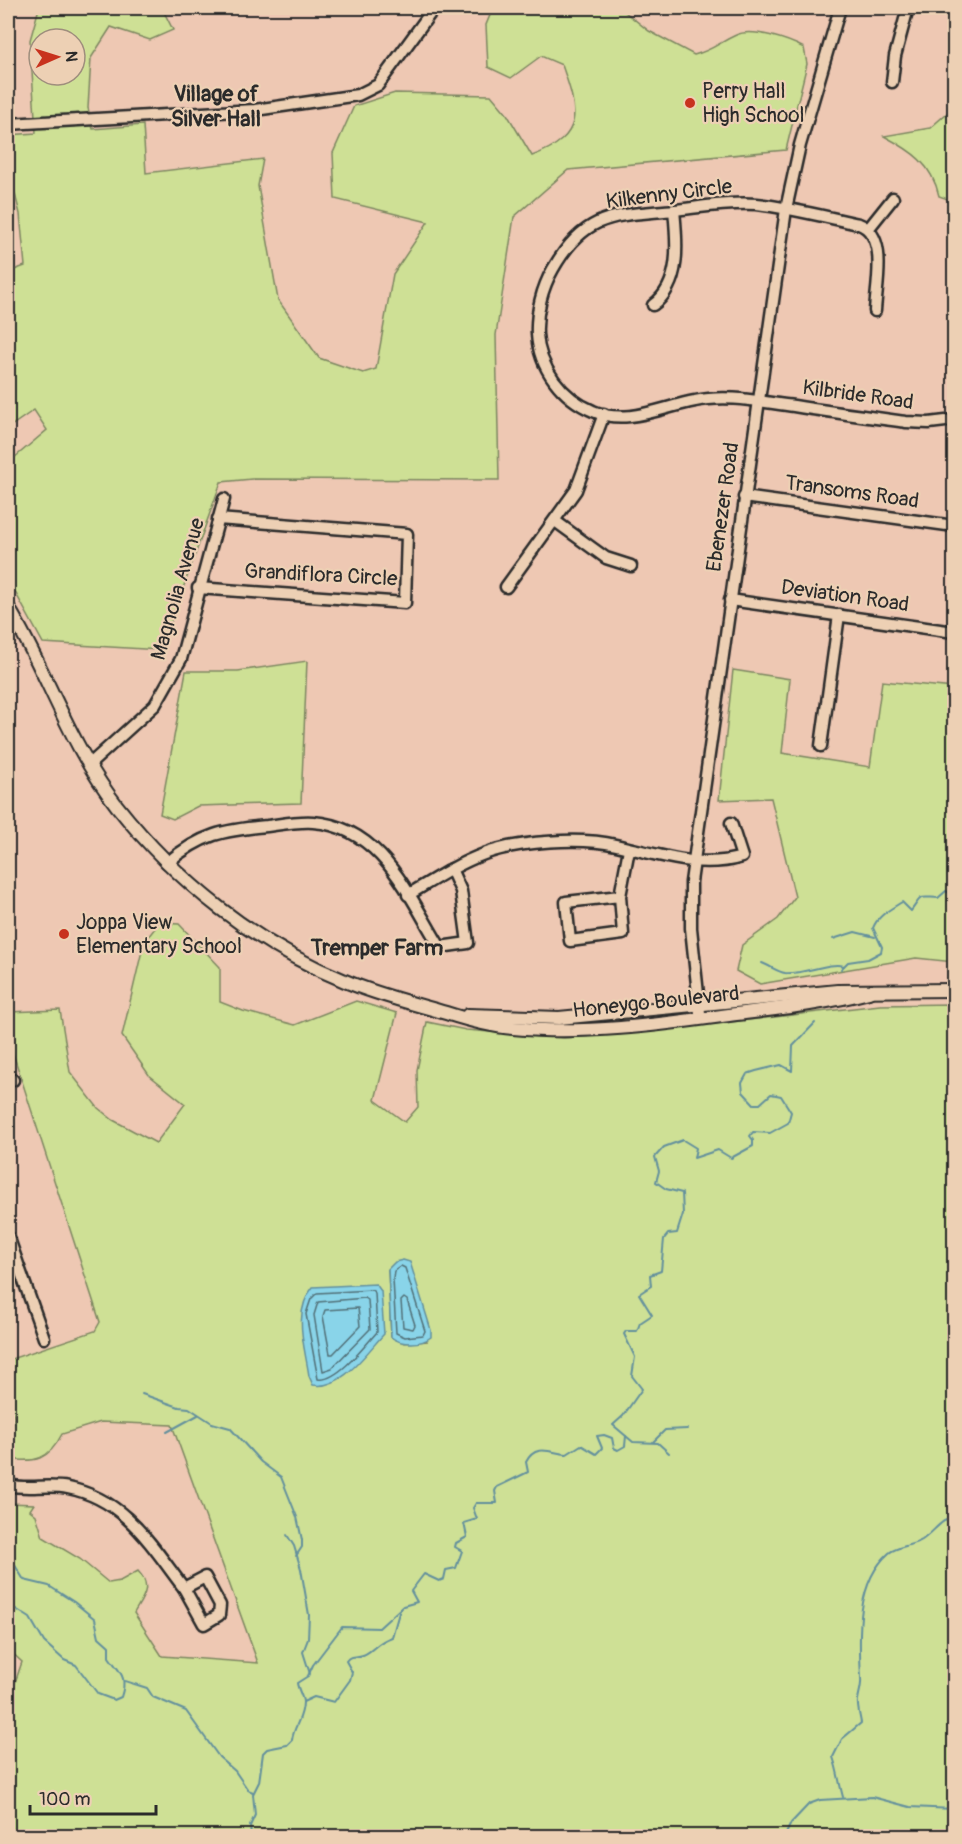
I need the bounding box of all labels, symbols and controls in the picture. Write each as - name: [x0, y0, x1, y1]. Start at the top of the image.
- north arrow: [27, 27, 87, 87]
- text: N: [61, 50, 81, 62]
- place label: Perry Hall High School: [702, 78, 805, 129]
- district label: Village of Silver Hall: [171, 80, 261, 133]
- marker: Perry Hall High School: [683, 96, 697, 110]
- street label: Kilkenny Circle: [604, 173, 734, 215]
- street label: Kilbride Road: [801, 374, 915, 416]
- street label: Ebenezer Road: [701, 441, 745, 573]
- street label: Transoms Road: [783, 469, 921, 515]
- street label: Magnolia Avenue: [145, 514, 211, 663]
- street label: Grandiflora Circle: [244, 558, 399, 593]
- street label: Deviation Road: [779, 574, 911, 618]
- place label: Joppa View Elementary School: [76, 909, 242, 960]
- marker: Joppa View Elementary School: [57, 927, 71, 941]
- district label: Tremper Farm: [310, 934, 443, 962]
- street label: Honeygo Boulevard: [571, 980, 741, 1024]
- scale bar: [30, 1778, 156, 1816]
- text: 100 m: [39, 1788, 91, 1811]

